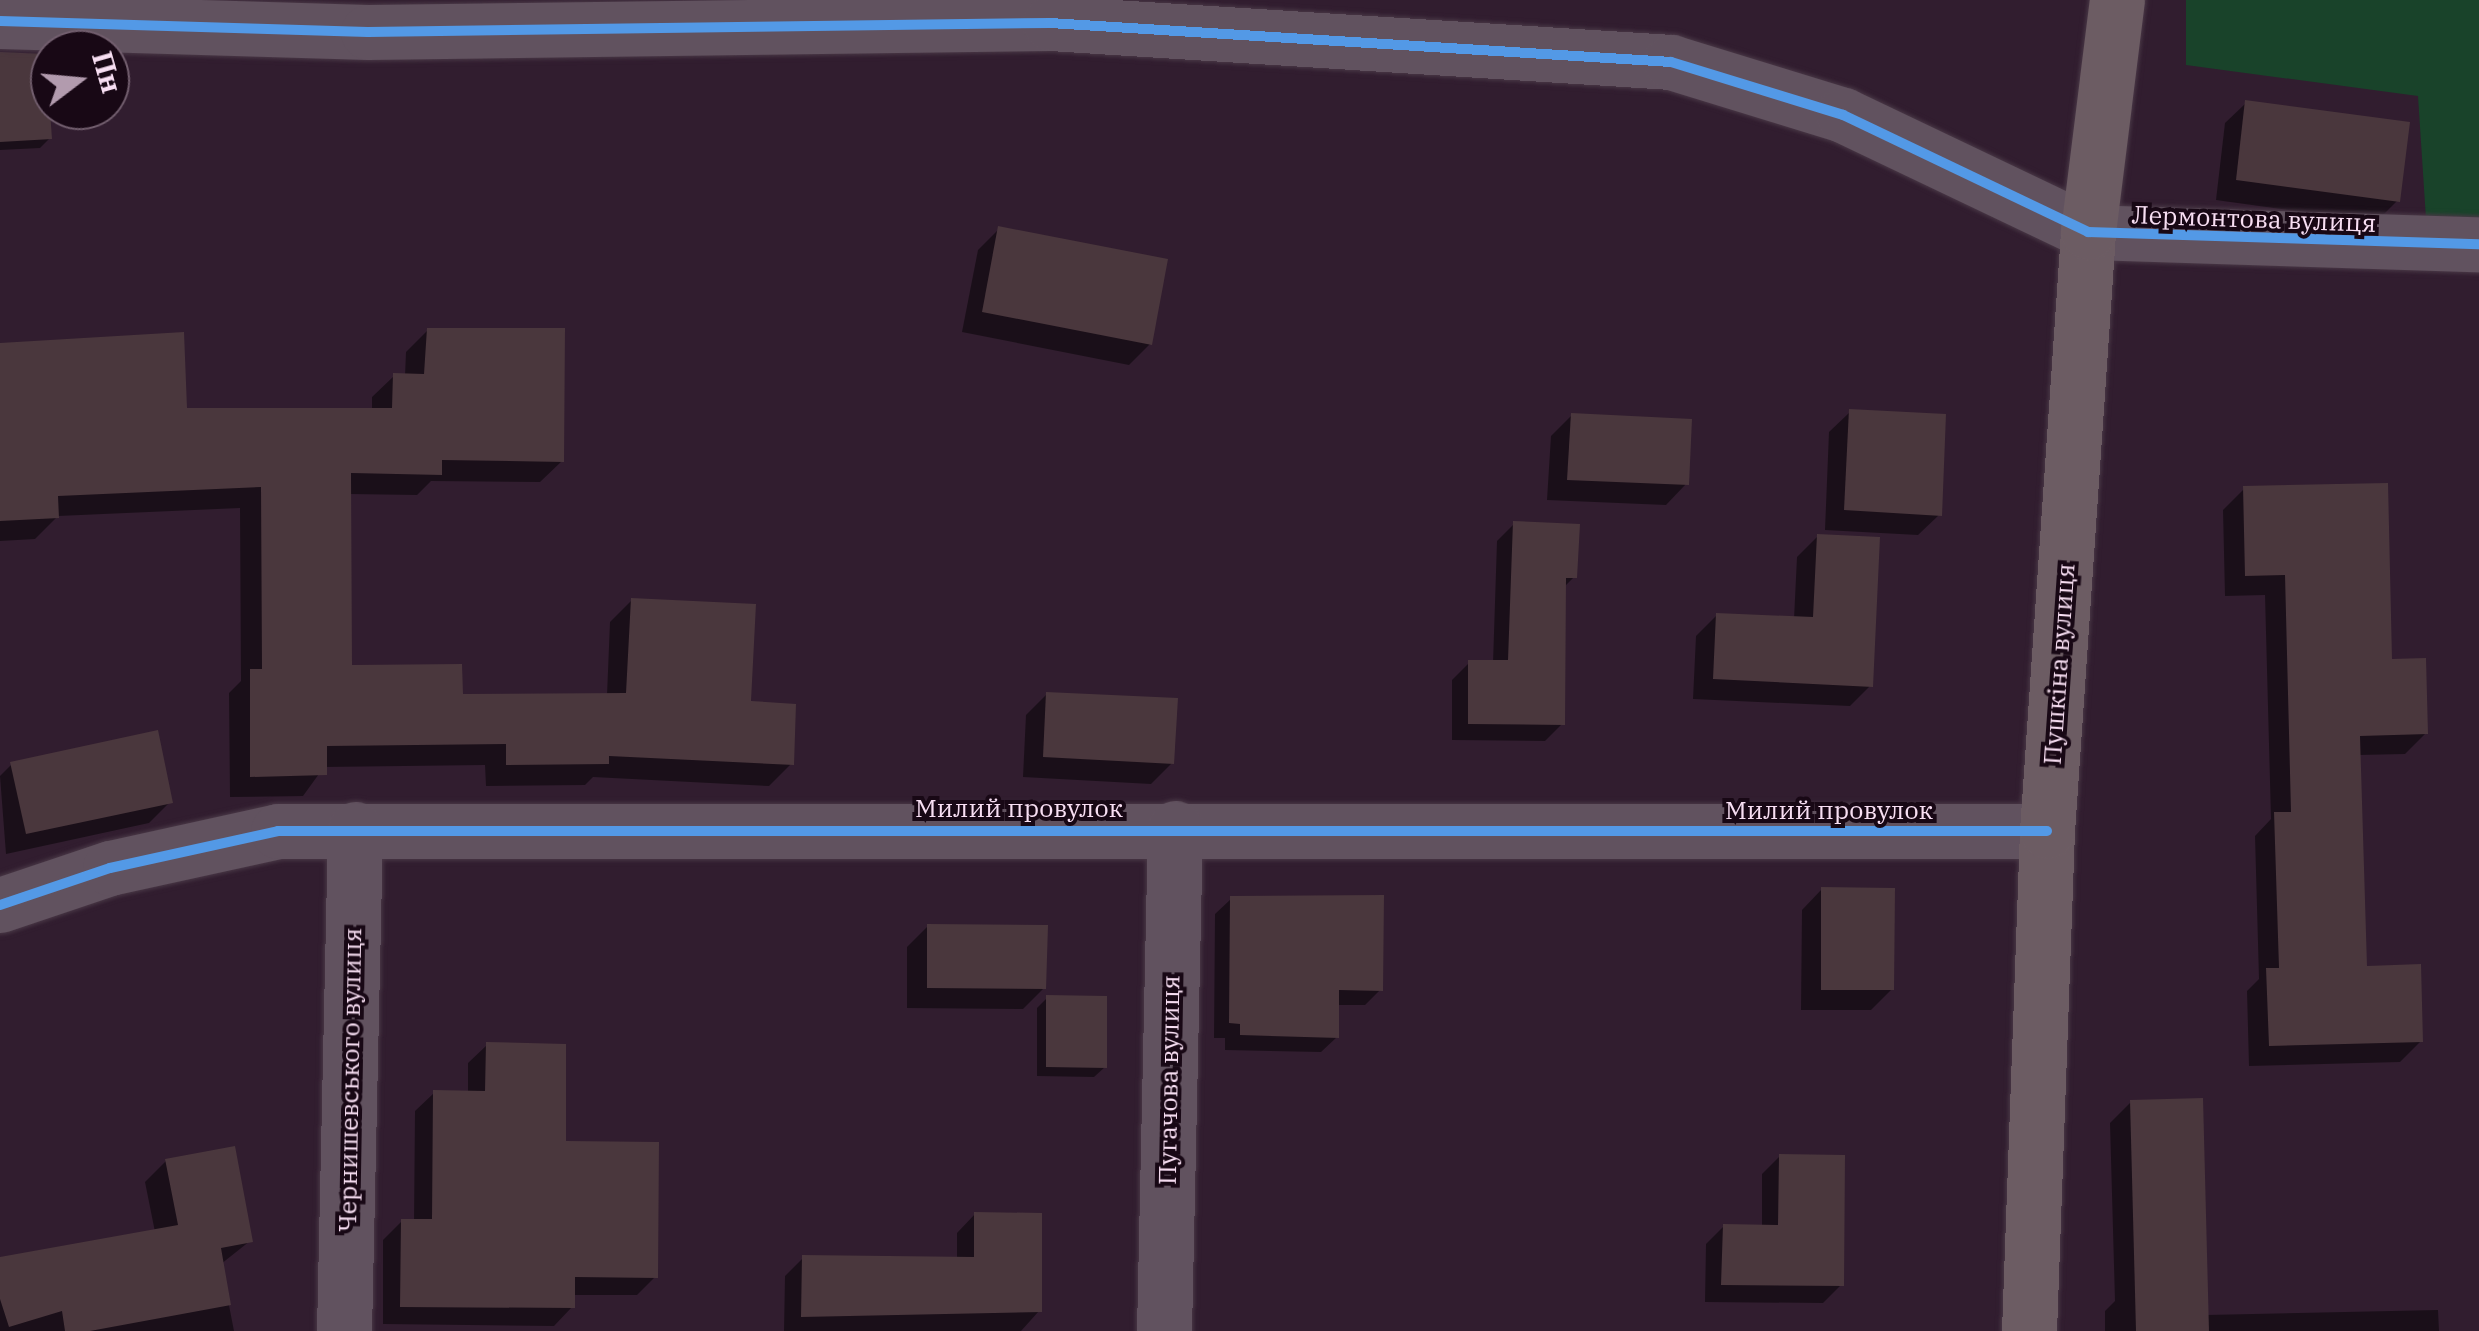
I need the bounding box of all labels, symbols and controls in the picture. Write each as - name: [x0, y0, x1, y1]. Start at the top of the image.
- north arrow: [30, 30, 130, 130]
- text: Пн: [84, 47, 131, 97]
- street label: Лермонтова вулиця: [2131, 200, 2377, 238]
- street label: Пушкіна вулиця: [2037, 562, 2081, 766]
- street label: Милий провулок: [915, 793, 1123, 823]
- street label: Милий провулок: [1725, 795, 1933, 825]
- street label: Чернишевського вулиця: [332, 927, 368, 1233]
- street label: Пугачова вулиця: [1152, 975, 1186, 1185]

